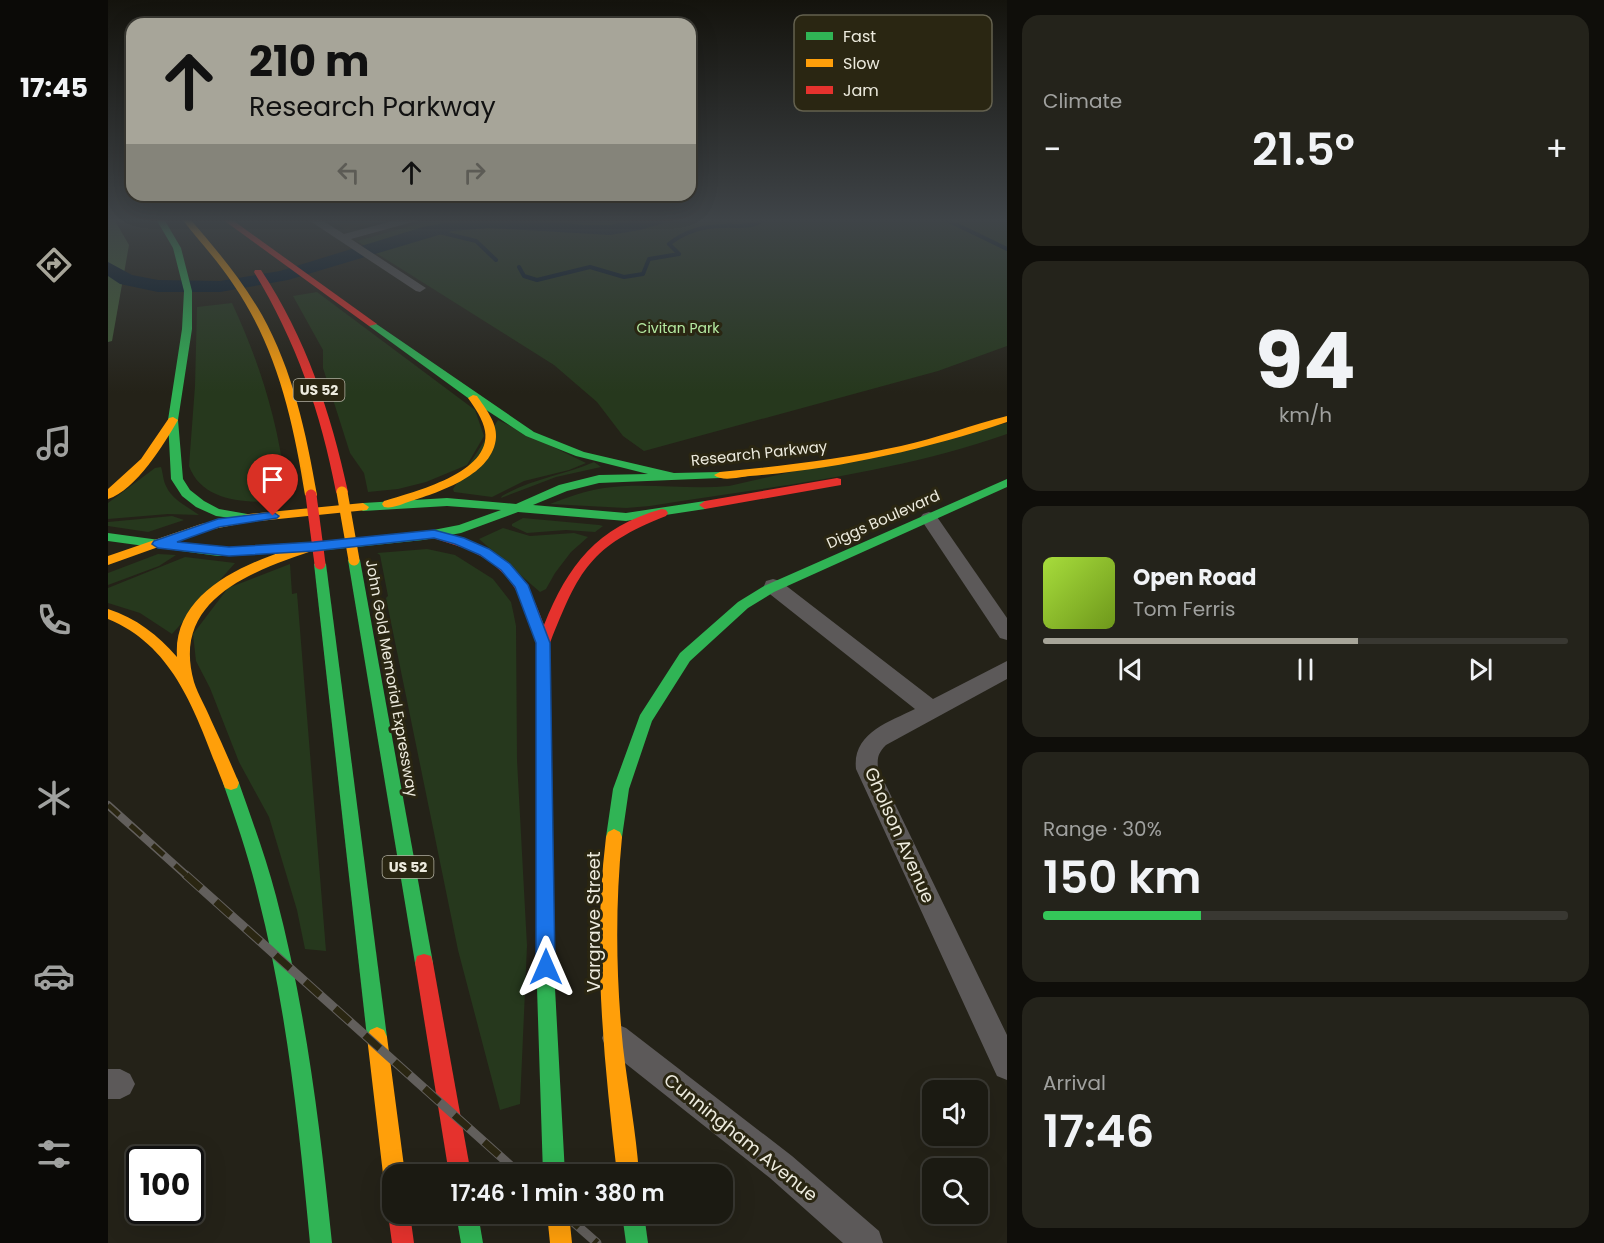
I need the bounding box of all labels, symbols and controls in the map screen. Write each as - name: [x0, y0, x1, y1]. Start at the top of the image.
- legend: [794, 15, 992, 111]
- text: Fast: [843, 25, 876, 48]
- text: 210 m: [249, 32, 370, 91]
- icon: ahead: [150, 42, 228, 120]
- text: Slow: [843, 52, 880, 75]
- text: 17:45: [20, 69, 88, 106]
- text: Jam: [843, 79, 879, 102]
- text: Climate: [1043, 87, 1122, 115]
- text: Research Parkway: [249, 88, 496, 125]
- text: 21.5°: [1252, 118, 1355, 181]
- text: −: [1043, 126, 1061, 173]
- text: +: [1545, 126, 1568, 173]
- icon: left: [332, 156, 365, 189]
- icon: ahead: [395, 156, 428, 189]
- icon: right: [458, 156, 491, 189]
- icon: directions: [33, 244, 75, 286]
- text: 94: [1255, 306, 1356, 415]
- park label: Civitan Park: [637, 318, 720, 338]
- road number: US 52: [294, 379, 344, 401]
- text: km/h: [1279, 401, 1332, 429]
- icon: music: [33, 422, 75, 464]
- street label: Research Parkway: [690, 435, 829, 471]
- pin: [247, 454, 298, 516]
- icon: arrive: [256, 463, 289, 496]
- street label: Diggs Boulevard: [823, 485, 943, 553]
- street label: John Gold Memorial Expressway: [361, 558, 423, 799]
- text: Open Road: [1133, 562, 1257, 593]
- text: Tom Ferris: [1133, 595, 1235, 623]
- icon: phone: [33, 599, 75, 641]
- icon: previous: [1114, 653, 1147, 686]
- icon: pause: [1289, 653, 1322, 686]
- icon: next: [1464, 653, 1497, 686]
- street label: Gholson Avenue: [859, 763, 941, 907]
- icon: climate: [33, 777, 75, 819]
- text: Range · 30%: [1043, 815, 1162, 843]
- text: 150 km: [1043, 846, 1202, 909]
- street label: Vargrave Street: [581, 852, 606, 992]
- road number: US 52: [382, 856, 434, 878]
- position arrow: [514, 935, 578, 999]
- icon: car: [33, 955, 75, 997]
- street label: Cunningham Avenue: [659, 1067, 823, 1207]
- text: Arrival: [1043, 1069, 1106, 1097]
- map controls: [922, 1080, 988, 1224]
- button: sound: [922, 1080, 988, 1146]
- text: 17:46: [1043, 1100, 1154, 1163]
- icon: filters: [33, 1133, 75, 1175]
- speed limit sign: 100: [126, 1146, 204, 1224]
- button: search: [922, 1158, 988, 1224]
- text: 17:46 · 1 min · 380 m: [451, 1178, 665, 1209]

